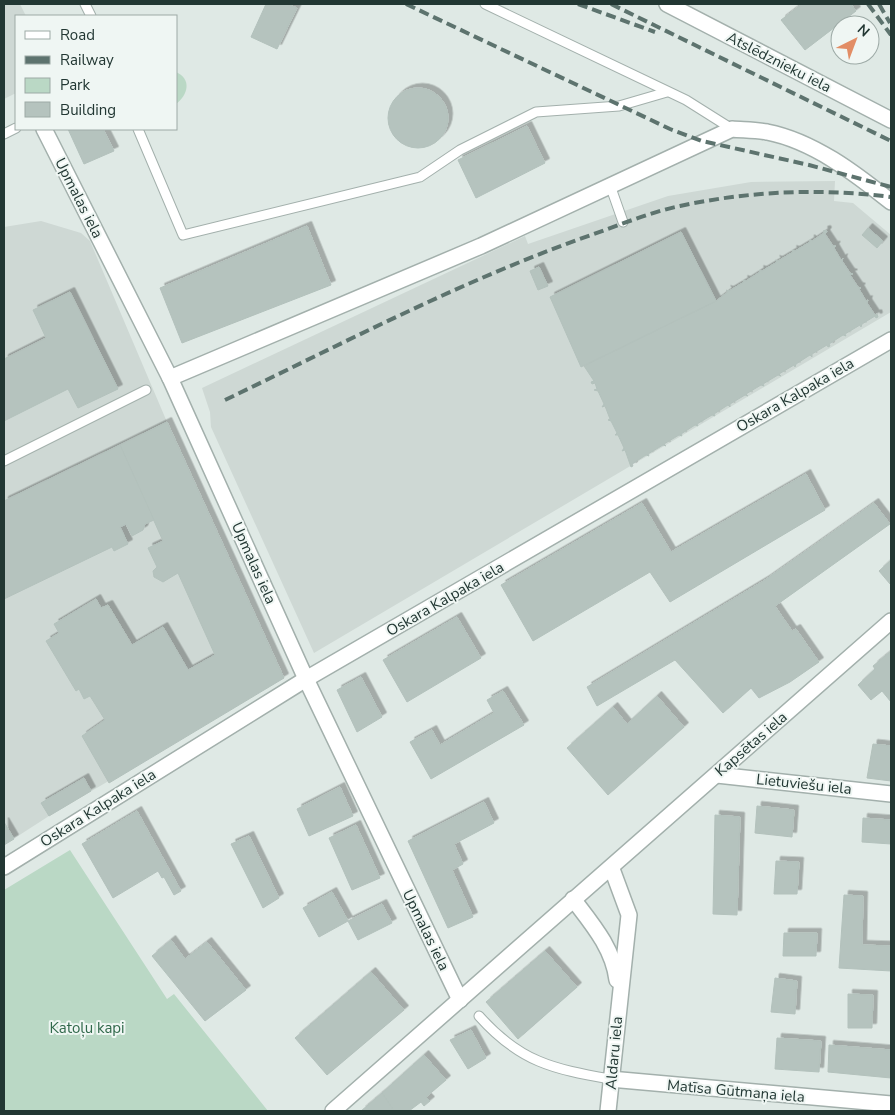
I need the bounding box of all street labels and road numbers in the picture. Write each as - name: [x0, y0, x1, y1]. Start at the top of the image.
- street label: Atslēdznieku iela: [723, 27, 835, 97]
- street label: Upmalas iela: [50, 154, 108, 242]
- street label: Oskara Kalpaka iela: [733, 353, 857, 437]
- street label: Upmalas iela: [227, 519, 281, 607]
- street label: Oskara Kalpaka iela: [383, 557, 507, 641]
- street label: Kapsētas iela: [711, 707, 791, 781]
- street label: Oskara Kalpaka iela: [36, 764, 160, 852]
- street label: Lietuviešu iela: [755, 769, 853, 799]
- street label: Upmalas iela: [398, 886, 454, 974]
- street label: Aldaru iela: [601, 1016, 627, 1090]
- street label: Matīsa Gūtmaņa iela: [666, 1075, 806, 1107]

